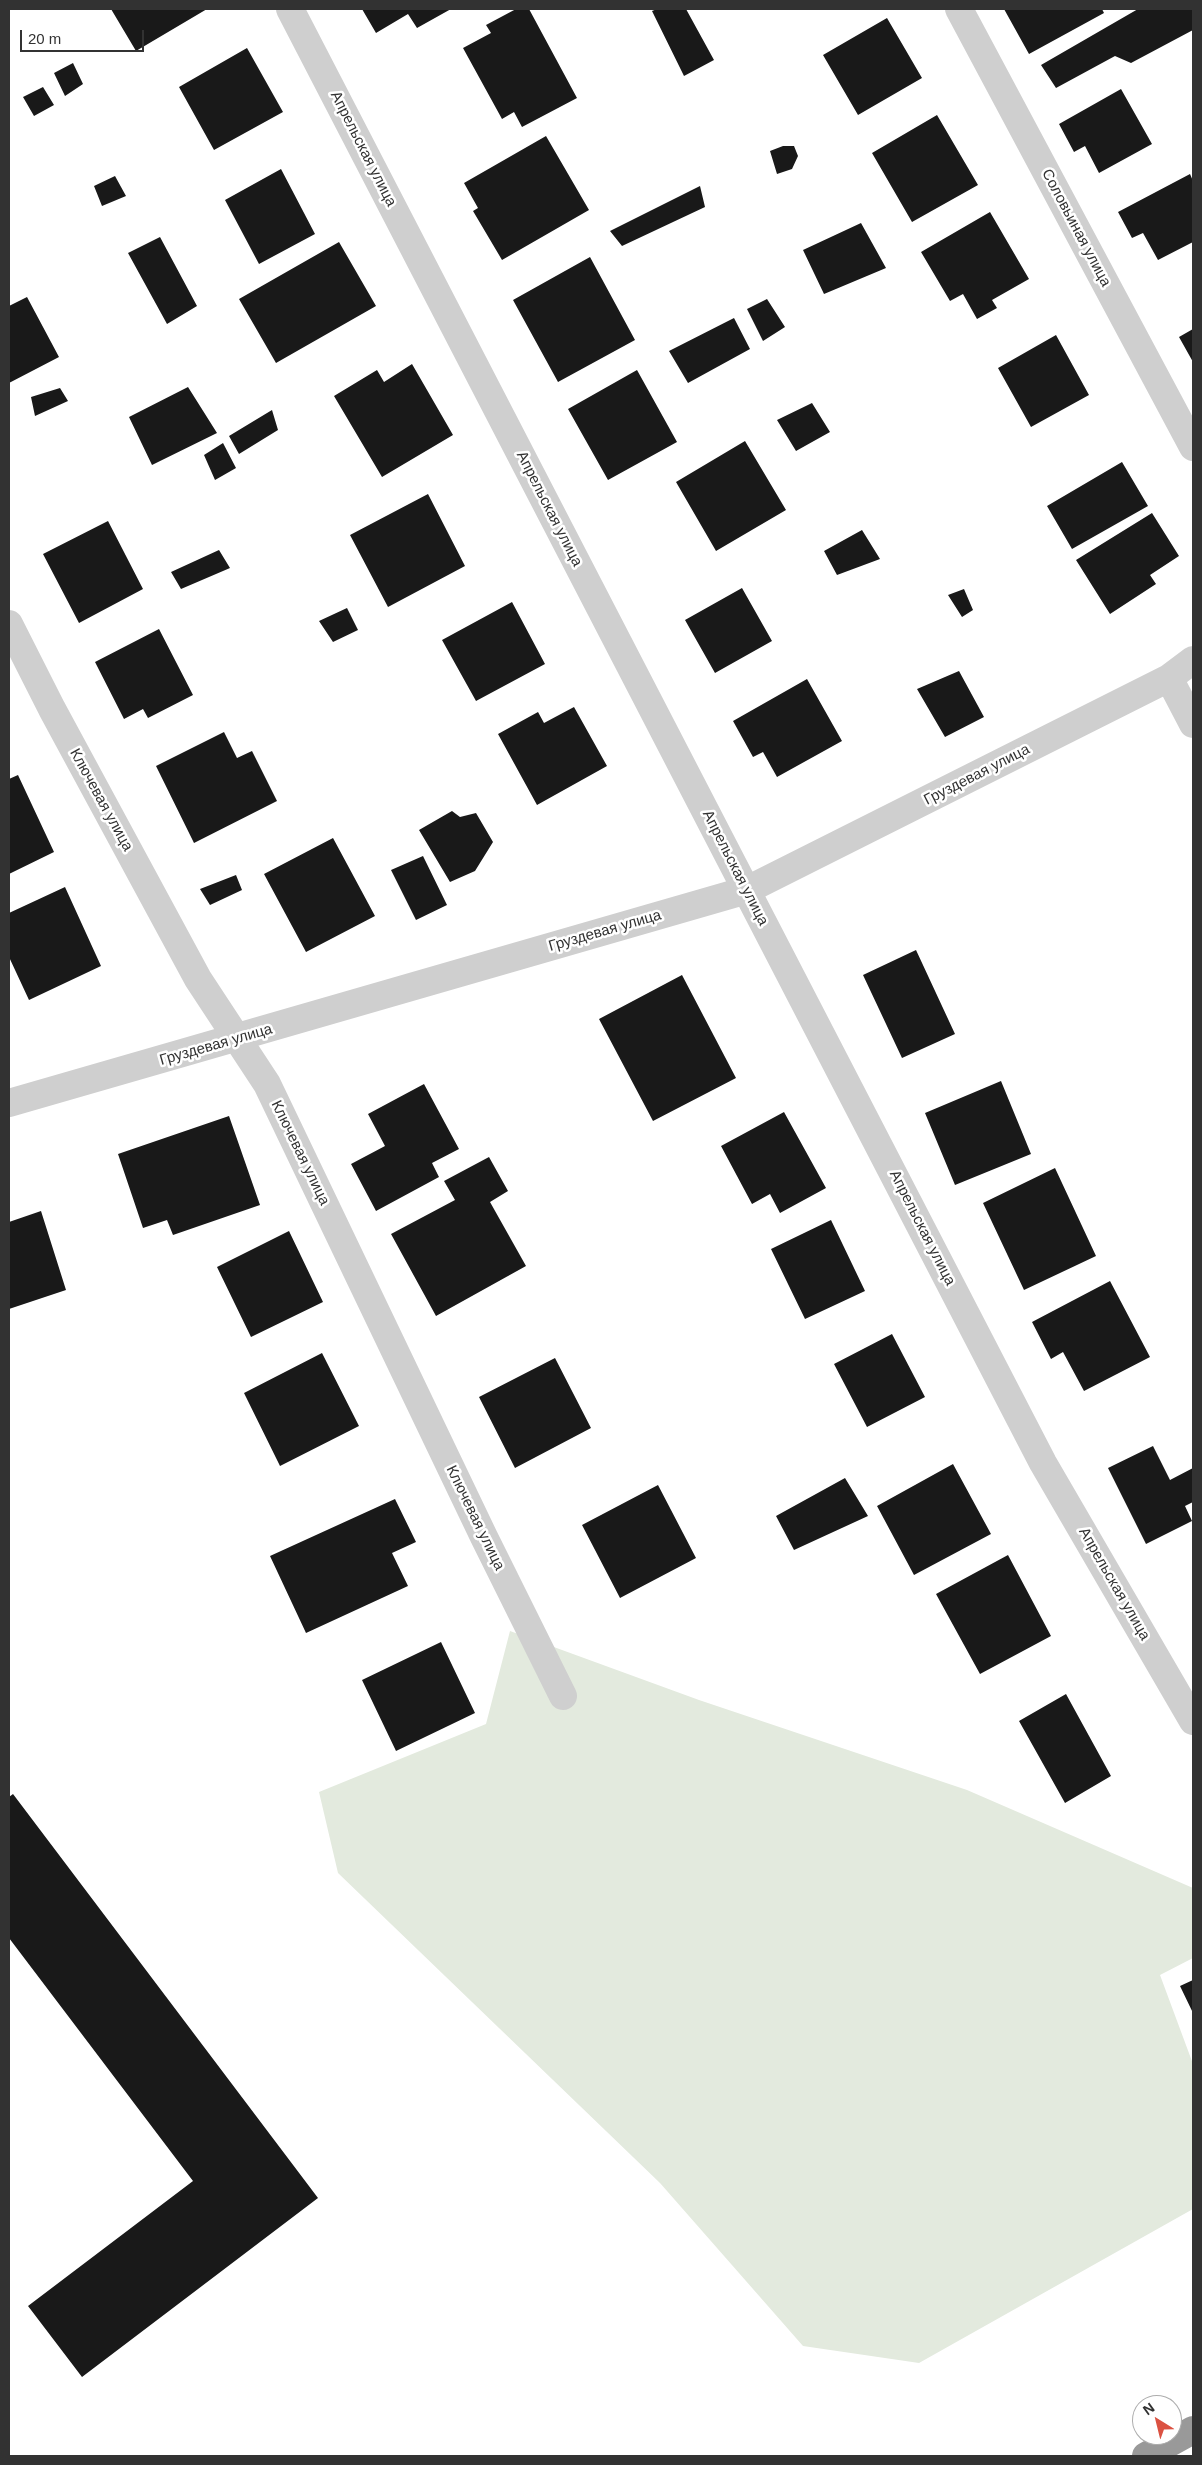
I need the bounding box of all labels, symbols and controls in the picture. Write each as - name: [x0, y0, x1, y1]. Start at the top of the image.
- scale bar: [22, 20, 146, 52]
- text: 20 m: [28, 30, 61, 47]
- street label: Апрельская улица: [326, 88, 400, 210]
- street label: Соловьиная улица: [1037, 166, 1115, 290]
- street label: Апрельская улица: [512, 448, 586, 570]
- street label: Груздевая улица: [921, 741, 1033, 809]
- street label: Ключевая улица: [65, 746, 137, 854]
- street label: Апрельская улица: [698, 807, 772, 929]
- street label: Груздевая улица: [547, 906, 663, 956]
- street label: Груздевая улица: [158, 1020, 274, 1070]
- street label: Ключевая улица: [267, 1098, 333, 1208]
- street label: Апрельская улица: [885, 1167, 959, 1289]
- street label: Ключевая улица: [442, 1463, 508, 1573]
- street label: Апрельская улица: [1074, 1524, 1154, 1644]
- north arrow: [1132, 2395, 1182, 2445]
- text: N: [1140, 2399, 1158, 2418]

